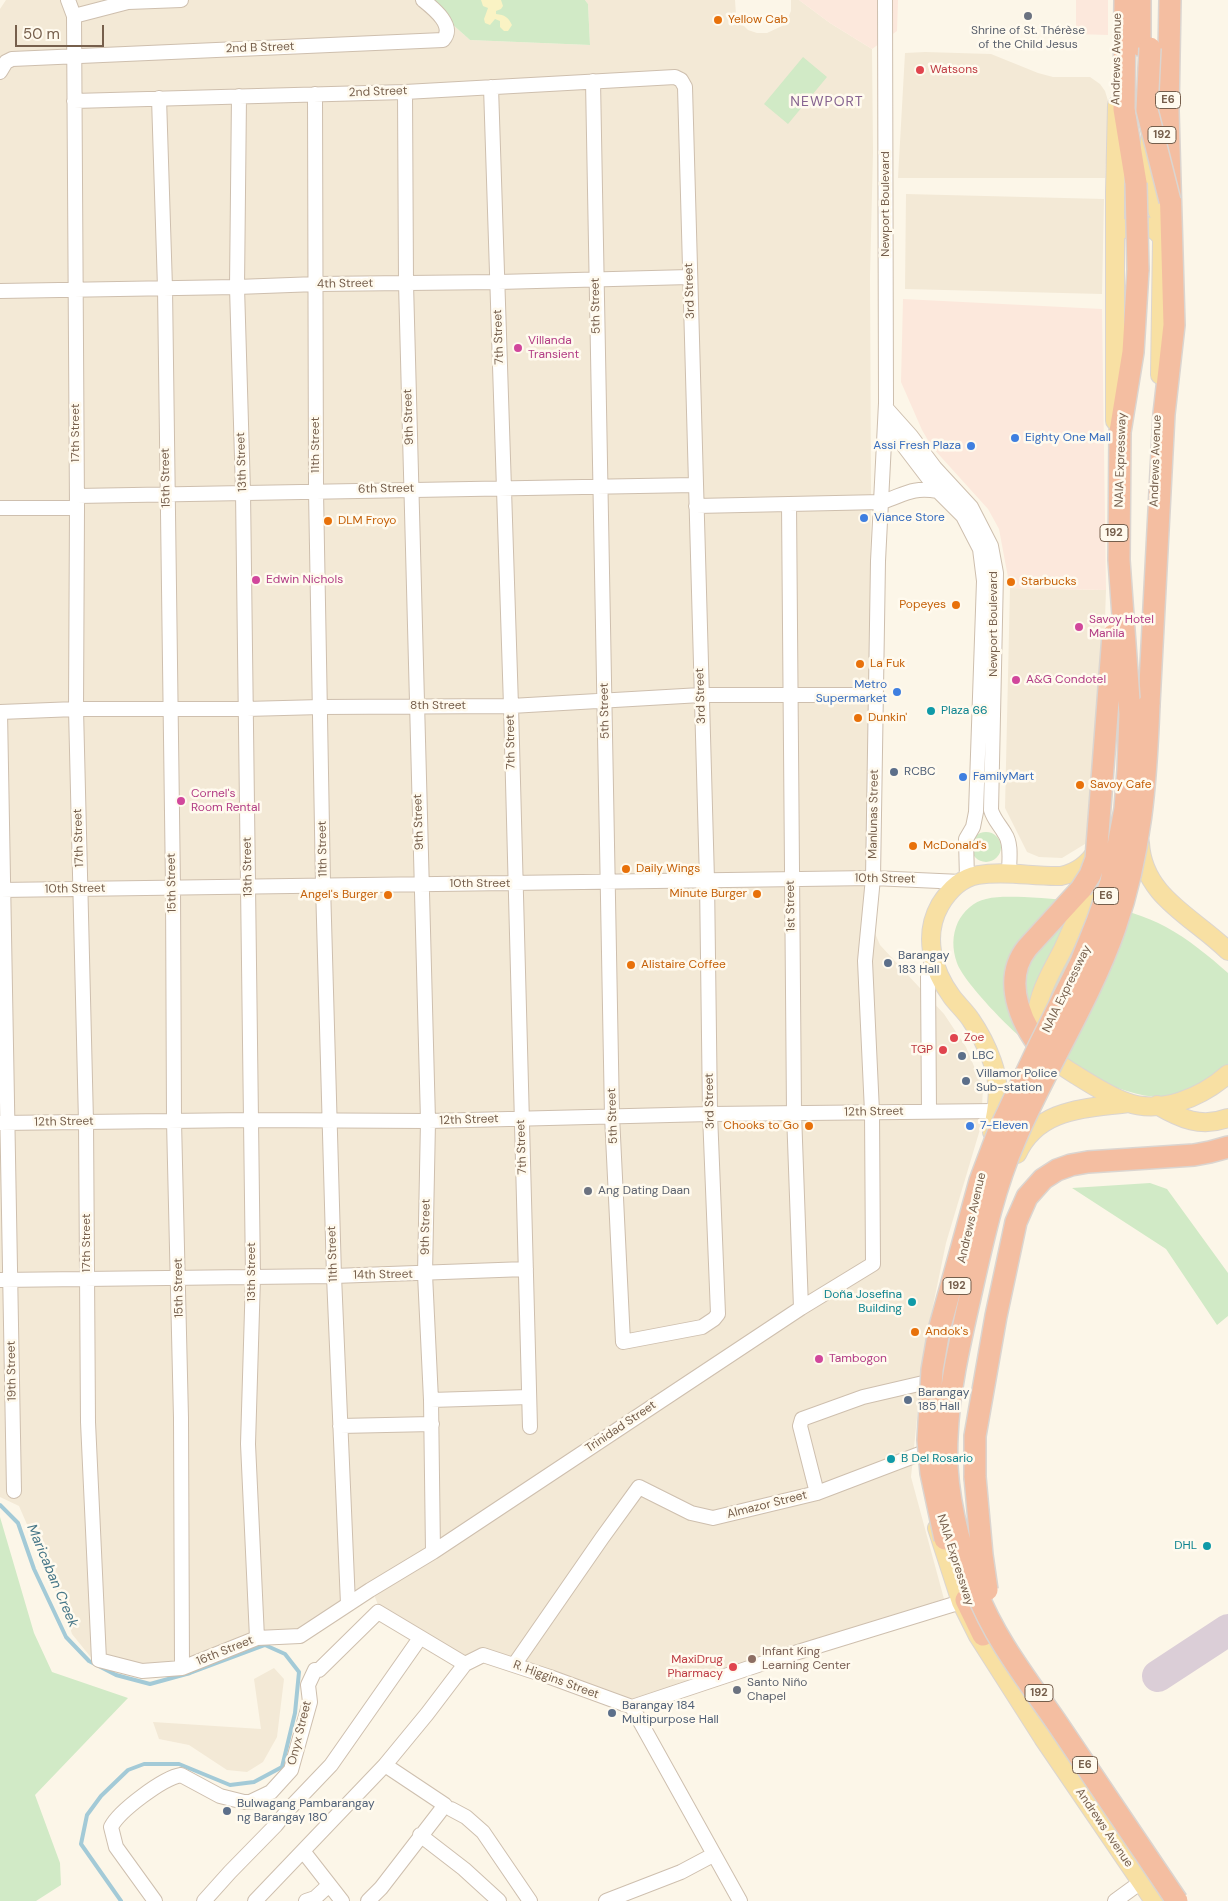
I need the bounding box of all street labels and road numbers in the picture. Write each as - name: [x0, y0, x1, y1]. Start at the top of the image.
- street label: Andrews Avenue: [1109, 13, 1125, 105]
- street label: 2nd B Street: [225, 40, 295, 56]
- street label: 2nd Street: [349, 84, 407, 100]
- road number: E6: [1156, 92, 1180, 108]
- road number: 192: [1148, 126, 1176, 144]
- street label: Newport Boulevard: [879, 151, 893, 257]
- street label: 3rd Street: [682, 263, 698, 319]
- street label: 4th Street: [317, 276, 373, 292]
- street label: 5th Street: [588, 278, 604, 334]
- street label: 7th Street: [491, 309, 507, 365]
- street label: 9th Street: [401, 389, 417, 445]
- street label: 17th Street: [69, 404, 83, 462]
- street label: NAIA Expressway: [1112, 412, 1130, 508]
- street label: Andrews Avenue: [1147, 415, 1165, 507]
- street label: 11th Street: [309, 417, 323, 473]
- street label: 13th Street: [234, 432, 250, 492]
- street label: 15th Street: [158, 448, 174, 508]
- street label: 6th Street: [358, 481, 414, 497]
- road number: 192: [1100, 524, 1128, 542]
- street label: Newport Boulevard: [987, 571, 1001, 677]
- street label: 3rd Street: [693, 668, 709, 724]
- street label: 5th Street: [597, 683, 613, 739]
- street label: 8th Street: [410, 699, 466, 713]
- street label: 7th Street: [503, 714, 519, 770]
- street label: Manlunas Street: [866, 769, 882, 859]
- street label: 9th Street: [411, 794, 427, 850]
- street label: 17th Street: [71, 808, 87, 868]
- street label: 11th Street: [315, 821, 331, 877]
- street label: 13th Street: [240, 837, 256, 897]
- street label: 15th Street: [164, 853, 180, 913]
- street label: 10th Street: [855, 871, 915, 887]
- street label: 10th Street: [450, 877, 510, 891]
- street label: 1st Street: [783, 880, 799, 932]
- street label: 10th Street: [45, 881, 105, 897]
- road number: E6: [1094, 888, 1118, 904]
- street label: NAIA Expressway: [1040, 943, 1094, 1035]
- street label: 3rd Street: [702, 1073, 718, 1129]
- street label: 5th Street: [605, 1088, 621, 1144]
- street label: 12th Street: [844, 1104, 904, 1120]
- street label: 12th Street: [439, 1112, 499, 1128]
- street label: 12th Street: [34, 1114, 94, 1130]
- street label: 7th Street: [514, 1119, 530, 1175]
- street label: Andrews Avenue: [955, 1171, 989, 1265]
- street label: 9th Street: [418, 1199, 434, 1255]
- street label: 17th Street: [80, 1214, 94, 1272]
- street label: 11th Street: [325, 1226, 341, 1282]
- street label: 13th Street: [245, 1242, 259, 1302]
- street label: 15th Street: [171, 1258, 187, 1318]
- street label: 14th Street: [353, 1267, 413, 1283]
- road number: 192: [943, 1278, 971, 1294]
- street label: 19th Street: [4, 1341, 20, 1401]
- street label: Trinidad Street: [583, 1398, 659, 1456]
- street label: Almazor Street: [725, 1488, 809, 1522]
- street label: NAIA Expressway: [933, 1512, 977, 1608]
- street label: 16th Street: [194, 1633, 256, 1669]
- street label: R. Higgins Street: [511, 1658, 601, 1702]
- road number: 192: [1025, 1685, 1053, 1702]
- street label: Onyx Street: [285, 1699, 315, 1767]
- road number: E6: [1072, 1756, 1098, 1774]
- street label: Andrews Avenue: [1072, 1786, 1136, 1870]

